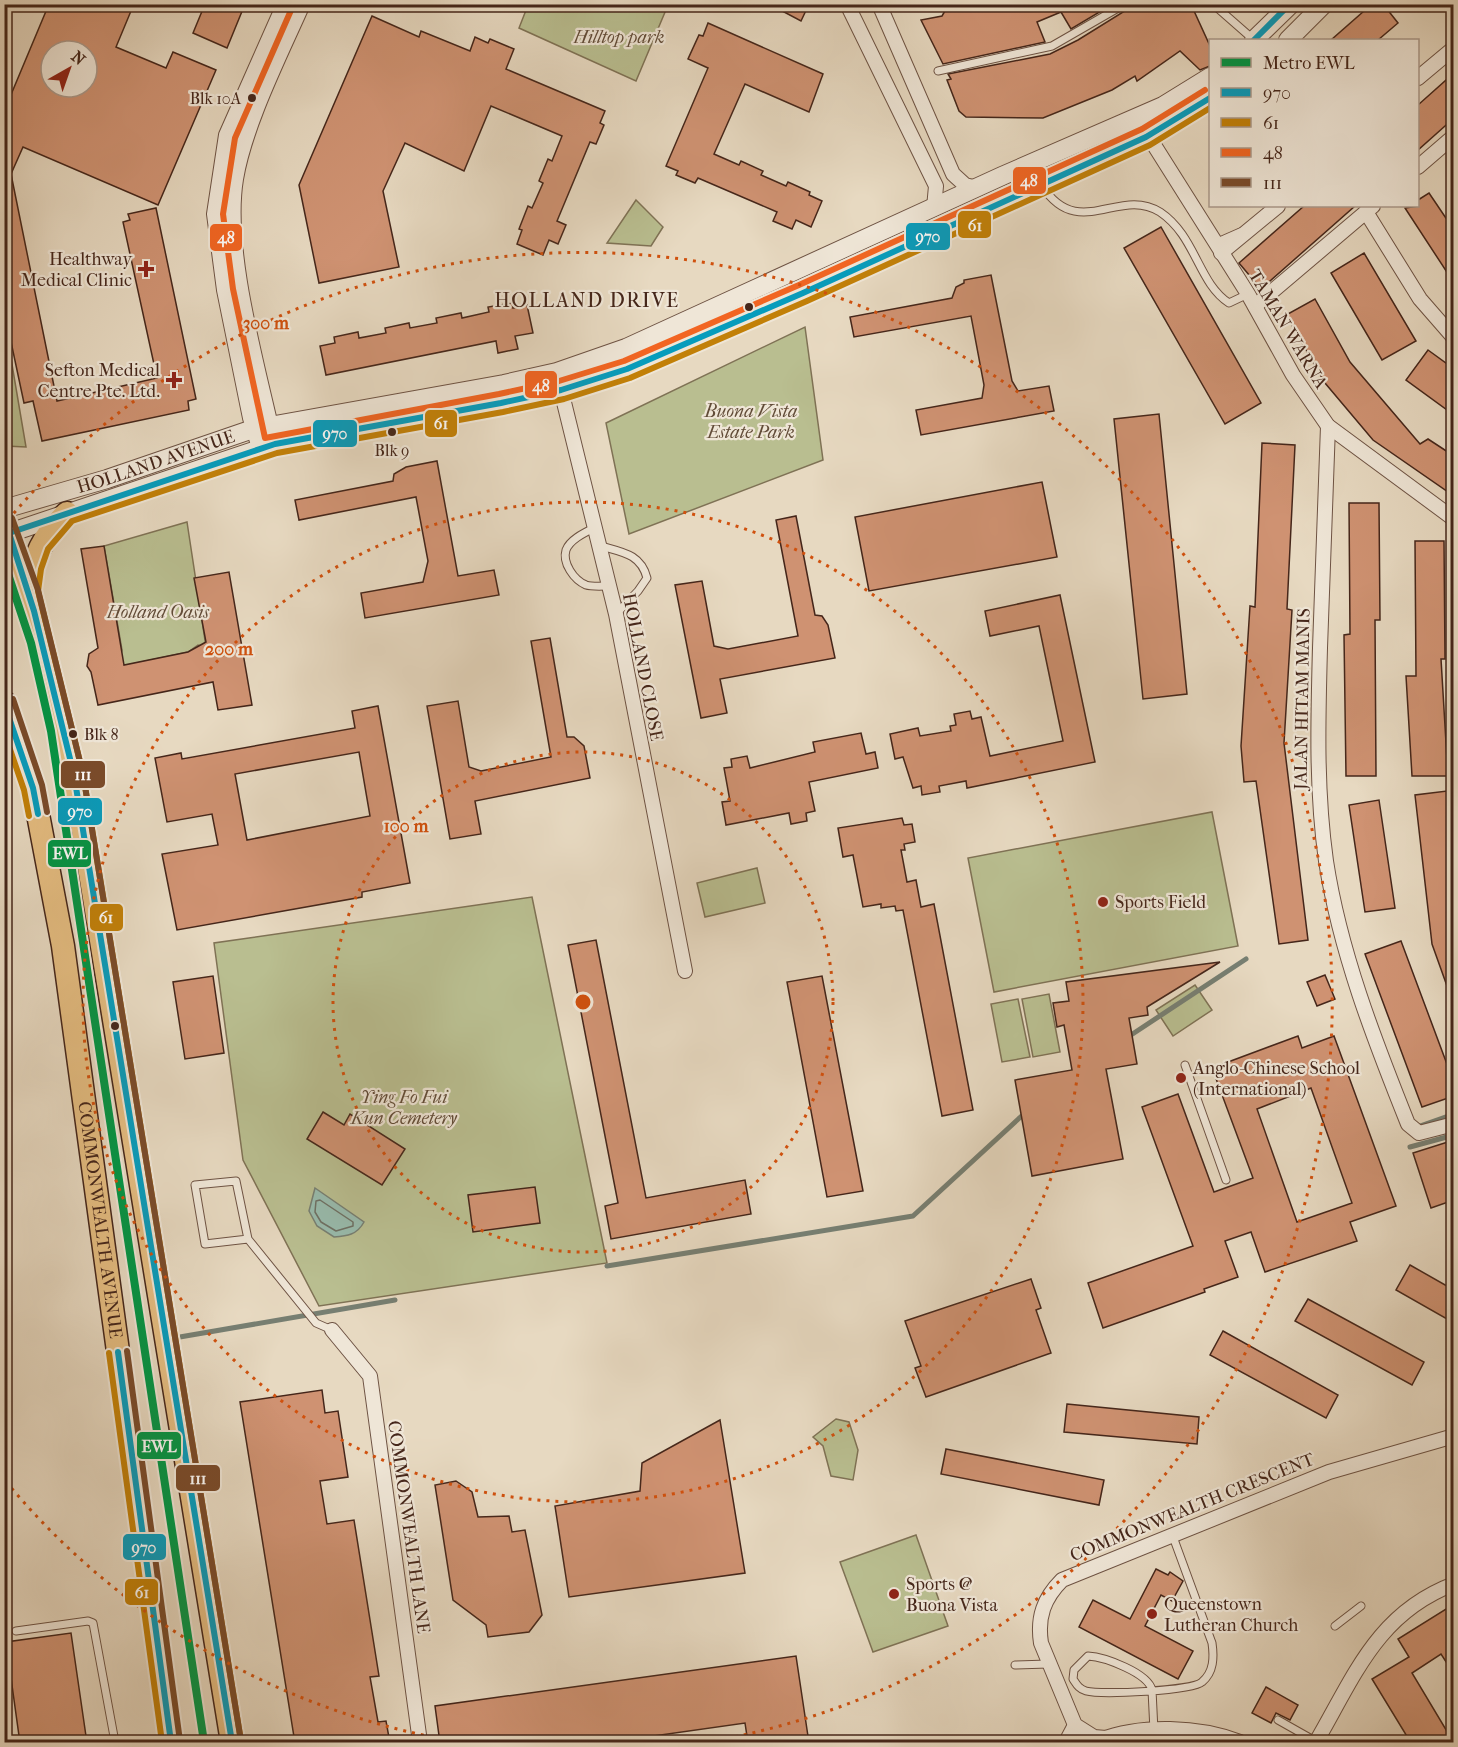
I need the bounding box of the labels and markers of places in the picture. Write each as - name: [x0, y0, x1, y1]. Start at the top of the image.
- place label: Blk 10A: [190, 89, 242, 108]
- marker: Blk 10A: [246, 92, 258, 104]
- place label: Healthway Medical Clinic: [21, 249, 133, 291]
- marker: Healthway Medical Clinic: [137, 260, 155, 278]
- unlabelled marker: [743, 301, 755, 313]
- place label: Sefton Medical Centre Pte. Ltd.: [37, 360, 160, 402]
- marker: Sefton Medical Centre Pte. Ltd.: [165, 371, 183, 389]
- marker: Blk 9: [386, 426, 398, 438]
- place label: Blk 9: [375, 441, 409, 460]
- place label: Blk 8: [84, 725, 119, 744]
- marker: Blk 8: [67, 728, 79, 740]
- place label: Sports Field: [1115, 892, 1206, 913]
- marker: Sports Field: [1096, 895, 1110, 909]
- centre of rings: [573, 992, 593, 1012]
- unlabelled marker: [109, 1020, 121, 1032]
- place label: Anglo-Chinese School (International): [1192, 1058, 1360, 1100]
- marker: Anglo-Chinese School (International): [1174, 1071, 1188, 1085]
- place label: Sports @ Buona Vista: [906, 1574, 999, 1616]
- marker: Sports @ Buona Vista: [887, 1587, 901, 1601]
- place label: Queenstown Lutheran Church: [1164, 1594, 1298, 1636]
- marker: Queenstown Lutheran Church: [1145, 1607, 1159, 1621]

